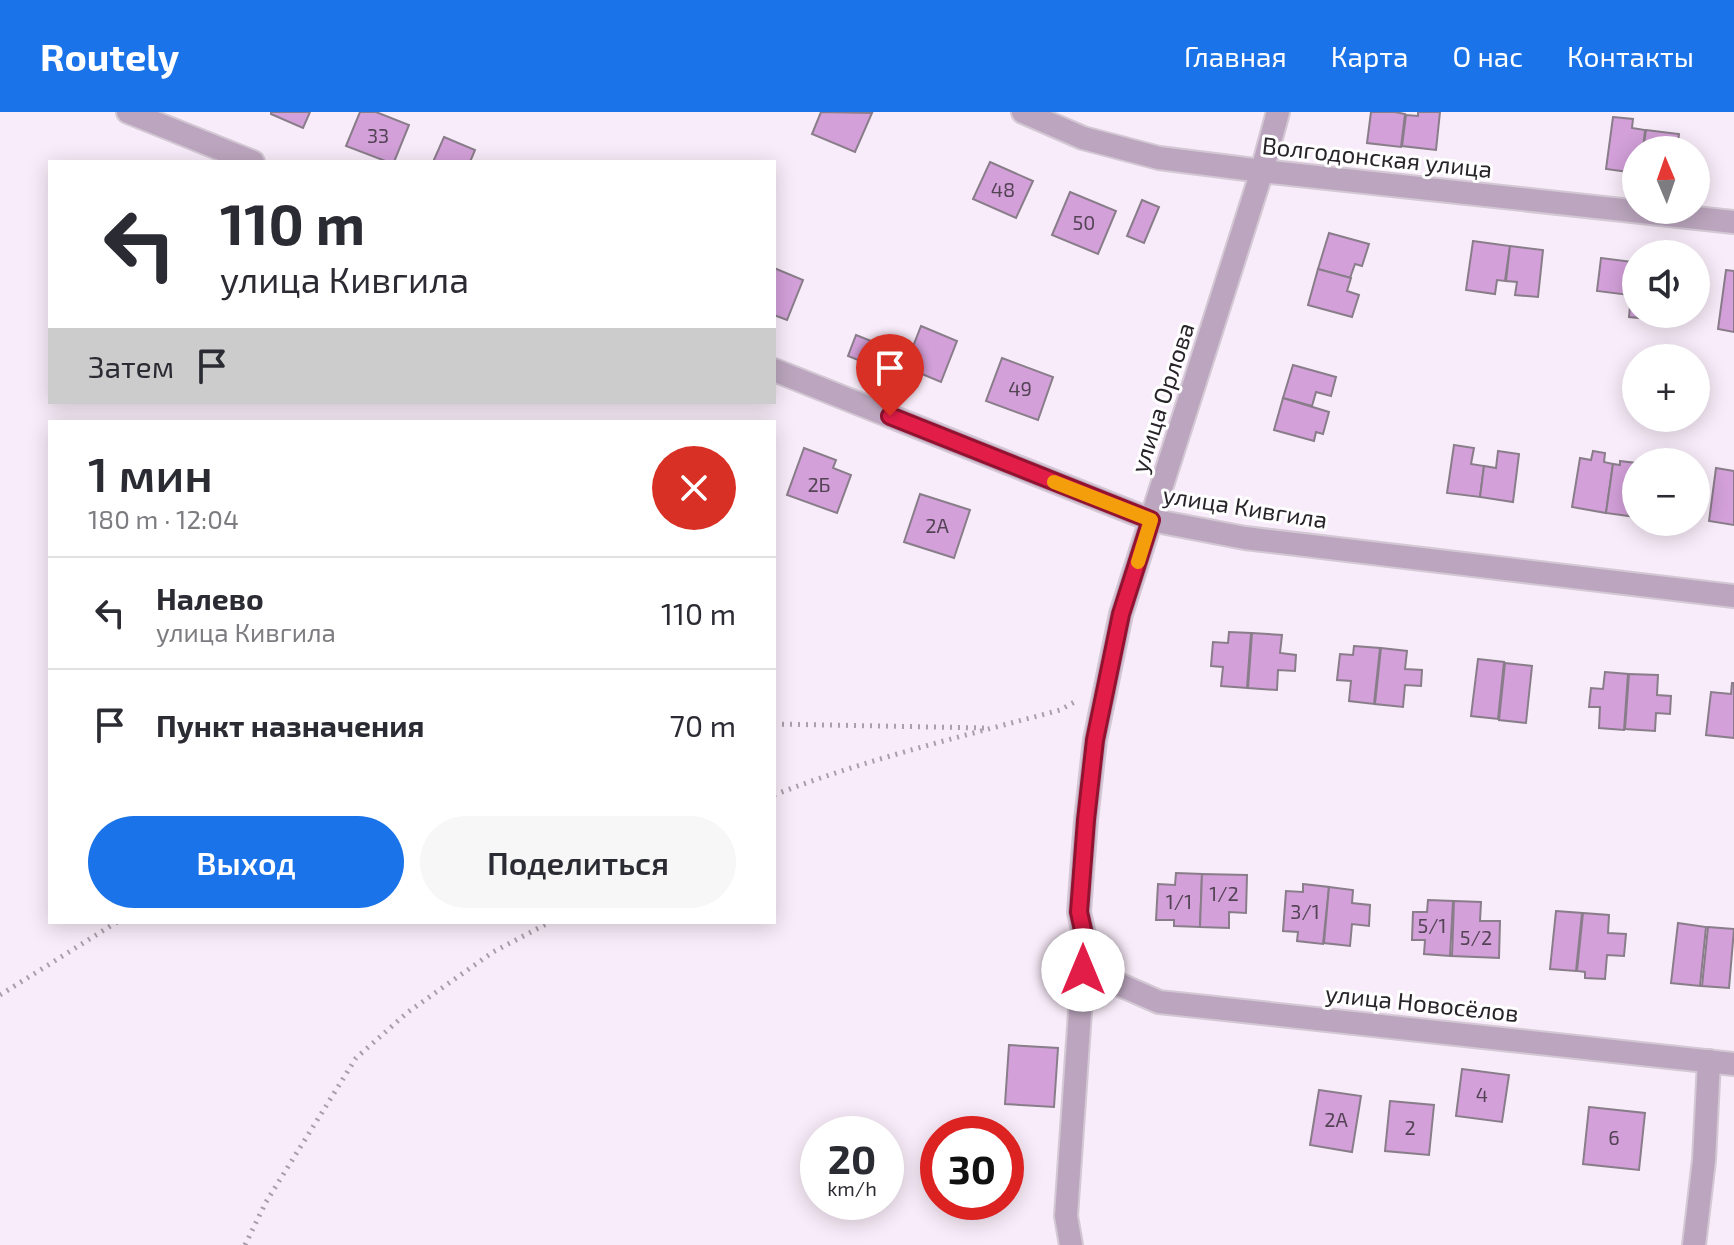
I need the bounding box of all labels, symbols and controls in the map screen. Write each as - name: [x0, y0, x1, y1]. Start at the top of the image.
- text: Routely: [40, 33, 179, 79]
- text: Главная: [1184, 39, 1287, 73]
- text: Карта: [1331, 39, 1409, 73]
- text: О нас: [1453, 39, 1523, 73]
- text: Контакты: [1567, 39, 1694, 73]
- house number: 33: [367, 123, 389, 147]
- street label: Волгодонская улица: [1261, 130, 1494, 184]
- north arrow: [1622, 136, 1710, 224]
- map controls: [1622, 136, 1710, 536]
- house number: 48: [991, 177, 1015, 201]
- text: 110 m: [220, 189, 365, 256]
- icon: left: [88, 192, 192, 296]
- house number: 50: [1073, 210, 1095, 234]
- button: sound: [1622, 240, 1710, 328]
- text: улица Кивгила: [220, 257, 469, 300]
- street label: улица Орлова: [1124, 319, 1200, 477]
- pin: [856, 334, 924, 416]
- icon: arrive: [190, 344, 234, 388]
- button: +: [1622, 344, 1710, 432]
- icon: arrive: [868, 346, 912, 390]
- text: Затем: [88, 348, 174, 384]
- house number: 49: [1008, 376, 1032, 400]
- text: 1 мин: [88, 444, 213, 502]
- button: close: [652, 446, 736, 530]
- button: −: [1622, 448, 1710, 536]
- house number: 2Б: [807, 472, 831, 496]
- street label: улица Кивгила: [1161, 479, 1330, 535]
- text: 180 m · 12:04: [88, 503, 239, 534]
- house number: 2А: [925, 513, 949, 537]
- text: Налево: [156, 580, 264, 616]
- icon: left: [88, 591, 132, 635]
- text: 110 m: [661, 595, 736, 631]
- text: улица Кивгила: [156, 616, 336, 647]
- icon: arrive: [88, 703, 132, 747]
- text: Пункт назначения: [156, 707, 424, 743]
- text: 70 m: [670, 707, 736, 743]
- button: Выход: [88, 816, 404, 908]
- button: Поделиться: [420, 816, 736, 908]
- house number: 1/2: [1209, 881, 1239, 905]
- house number: 1/1: [1166, 889, 1192, 913]
- house number: 3/1: [1290, 899, 1320, 923]
- house number: 5/1: [1417, 913, 1447, 937]
- house number: 5/2: [1460, 925, 1492, 949]
- position arrow: [1041, 928, 1125, 1012]
- street label: улица Новосёлов: [1324, 978, 1520, 1028]
- house number: 4: [1476, 1082, 1488, 1106]
- house number: 2А: [1324, 1107, 1348, 1131]
- house number: 2: [1404, 1115, 1416, 1139]
- speed limit sign: 30: [920, 1116, 1024, 1220]
- house number: 6: [1608, 1125, 1620, 1149]
- text: 20: [828, 1134, 876, 1182]
- text: km/h: [827, 1176, 877, 1200]

